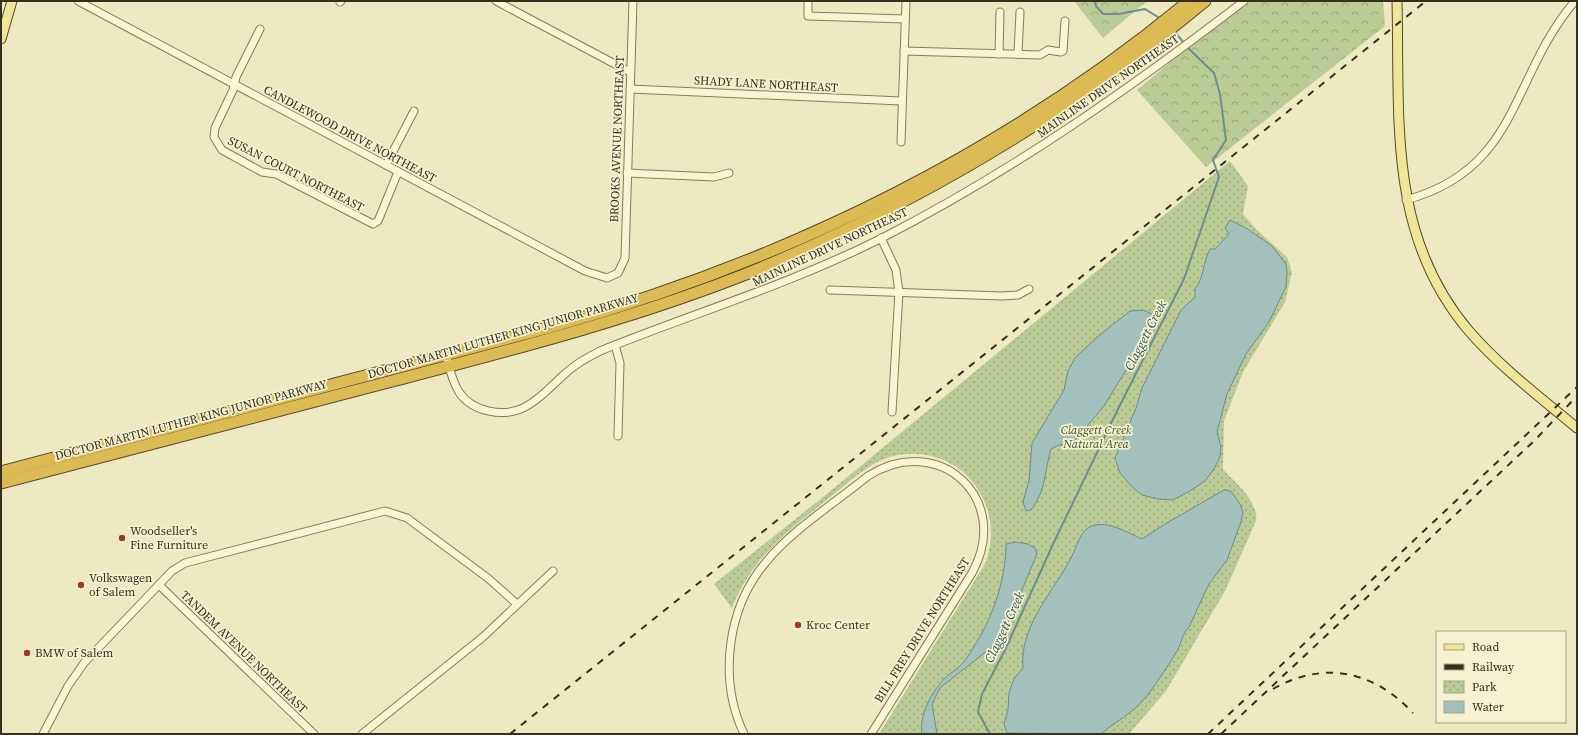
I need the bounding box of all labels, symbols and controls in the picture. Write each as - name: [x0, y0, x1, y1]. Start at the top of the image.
- street label: MAINLINE DRIVE NORTHEAST: [1034, 30, 1183, 141]
- street label: BROOKS AVENUE NORTHEAST: [606, 54, 628, 223]
- street label: SHADY LANE NORTHEAST: [694, 72, 839, 96]
- street label: CANDLEWOOD DRIVE NORTHEAST: [261, 82, 440, 187]
- street label: SUSAN COURT NORTHEAST: [225, 133, 367, 216]
- street label: MAINLINE DRIVE NORTHEAST: [750, 204, 911, 290]
- street label: DOCTOR MARTIN LUTHER KING JUNIOR PARKWAY: [366, 289, 641, 382]
- water label: Claggett Creek: [1120, 296, 1171, 373]
- street label: DOCTOR MARTIN LUTHER KING JUNIOR PARKWAY: [53, 376, 329, 464]
- park label: Claggett Creek Natural Area: [1061, 422, 1132, 452]
- place label: Woodseller's Fine Furniture: [130, 523, 208, 553]
- marker: Woodseller's Fine Furniture: [117, 533, 127, 543]
- street label: BILL FREY DRIVE NORTHEAST: [871, 554, 974, 706]
- place label: Volkswagen of Salem: [89, 570, 152, 600]
- marker: Volkswagen of Salem: [76, 580, 86, 590]
- street label: TANDEM AVENUE NORTHEAST: [177, 587, 311, 717]
- water label: Claggett Creek: [981, 588, 1029, 665]
- place label: Kroc Center: [806, 617, 870, 633]
- marker: Kroc Center: [793, 620, 803, 630]
- legend: [1436, 631, 1566, 723]
- text: Road: [1472, 639, 1499, 655]
- place label: BMW of Salem: [35, 645, 114, 661]
- marker: BMW of Salem: [22, 648, 32, 658]
- text: Railway: [1472, 659, 1515, 675]
- text: Park: [1472, 679, 1497, 695]
- text: Water: [1472, 699, 1504, 715]

